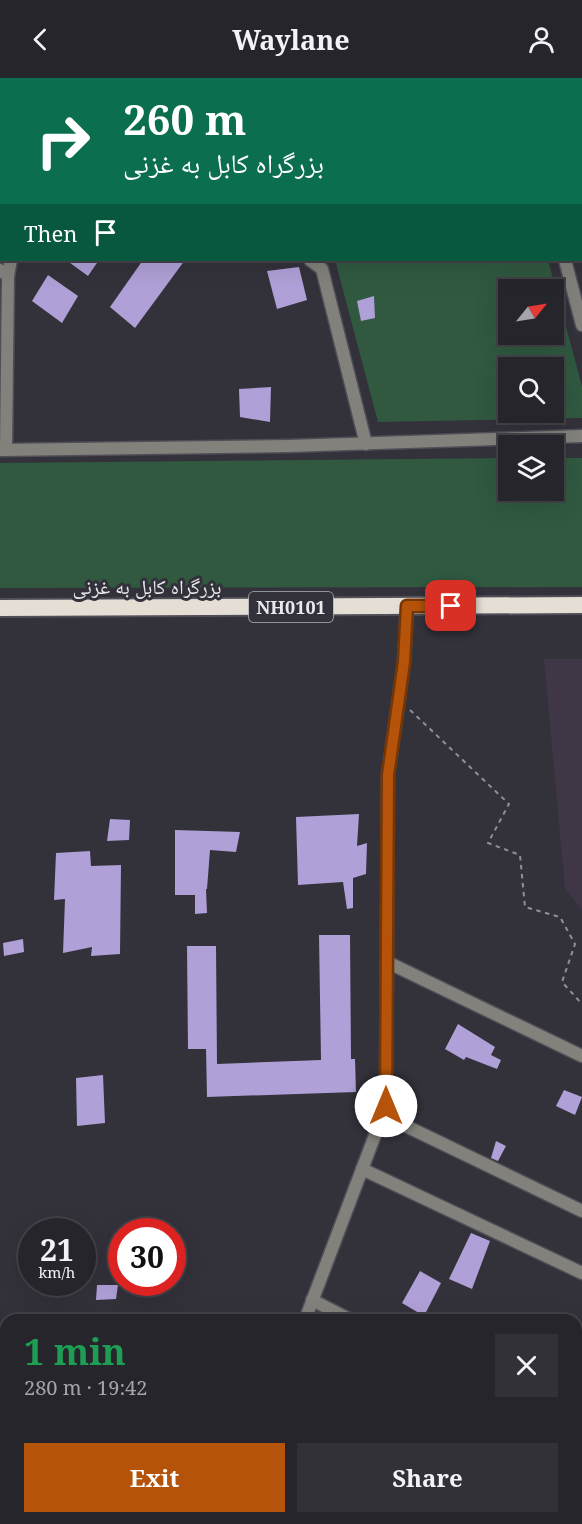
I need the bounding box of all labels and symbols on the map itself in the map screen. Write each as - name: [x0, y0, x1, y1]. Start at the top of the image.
- north arrow: [498, 279, 564, 345]
- street label: بزرگراه کابل به غزنی: [73, 573, 221, 600]
- pin: [425, 580, 476, 631]
- road number: NH0101: [249, 592, 333, 622]
- position arrow: [354, 1074, 418, 1138]
- speed limit sign: 30: [108, 1218, 186, 1296]

